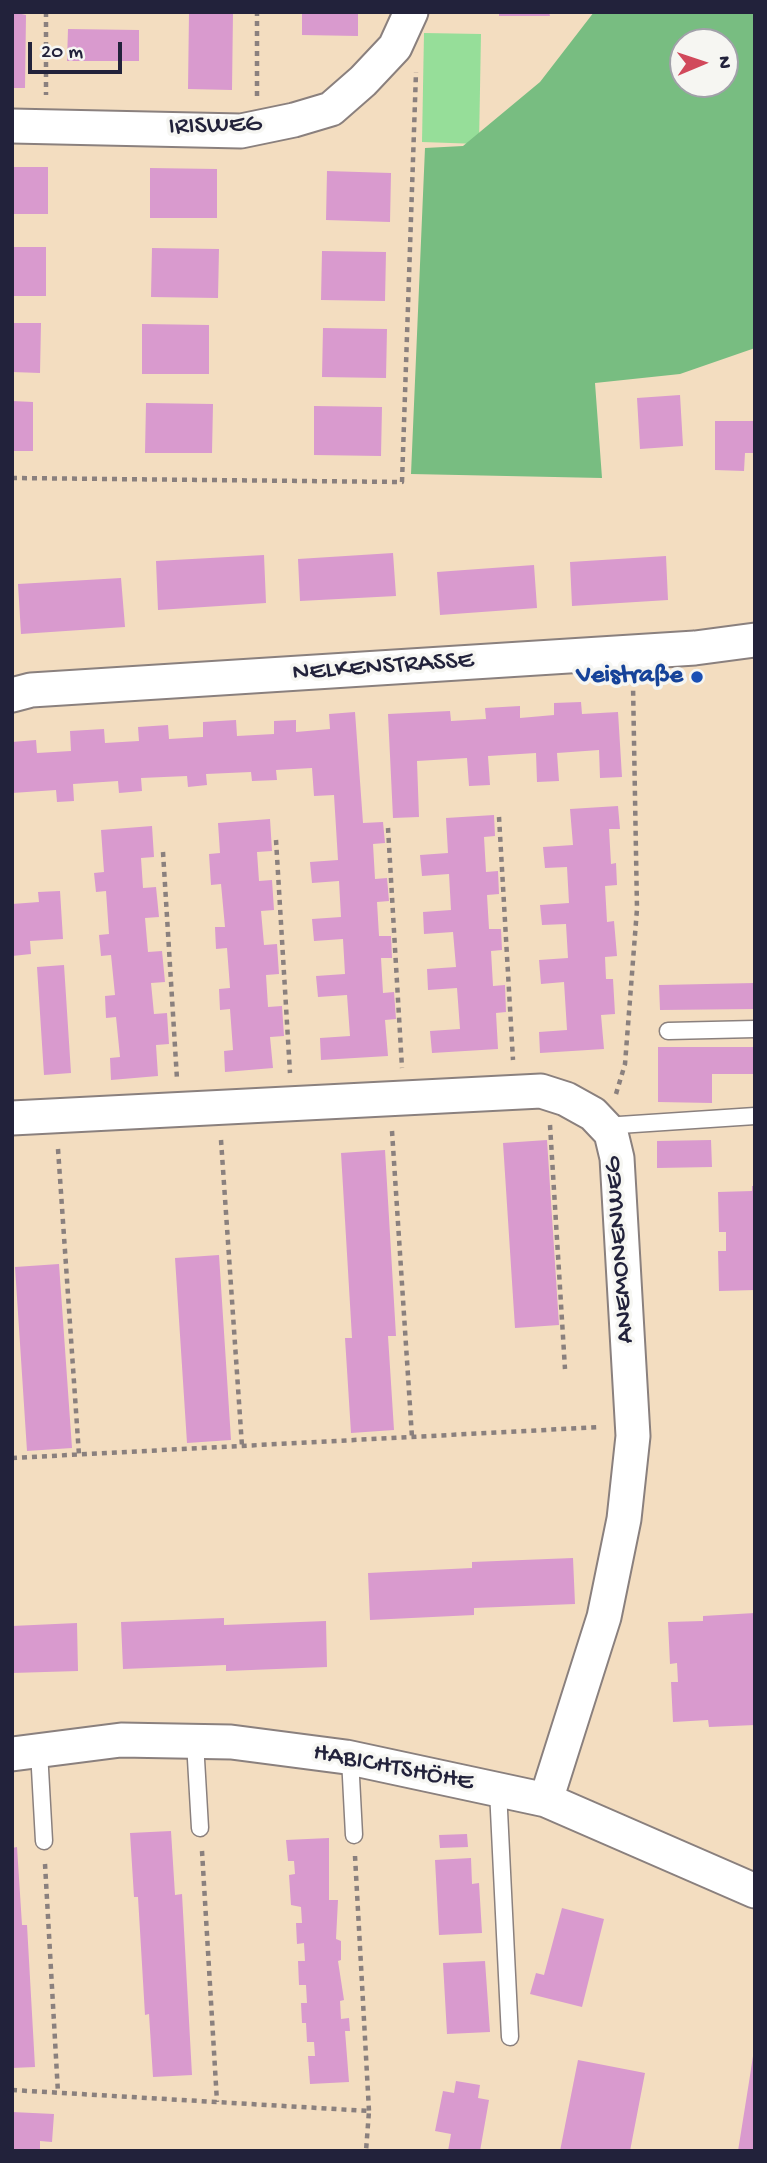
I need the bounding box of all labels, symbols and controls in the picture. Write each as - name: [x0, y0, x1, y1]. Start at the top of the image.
- scale bar: [32, 28, 126, 72]
- north arrow: [669, 28, 739, 98]
- text: 20 m: [41, 41, 83, 66]
- text: N: [712, 56, 735, 69]
- street label: IRISWEG: [168, 110, 262, 144]
- street label: NELKENSTRASSE: [291, 646, 475, 690]
- place label: Veistraße: [576, 661, 683, 693]
- marker: Veistraße: [689, 669, 705, 685]
- street label: ANEMONENWEG: [599, 1156, 643, 1344]
- street label: HABICHTSHÖHE: [310, 1738, 476, 1800]

